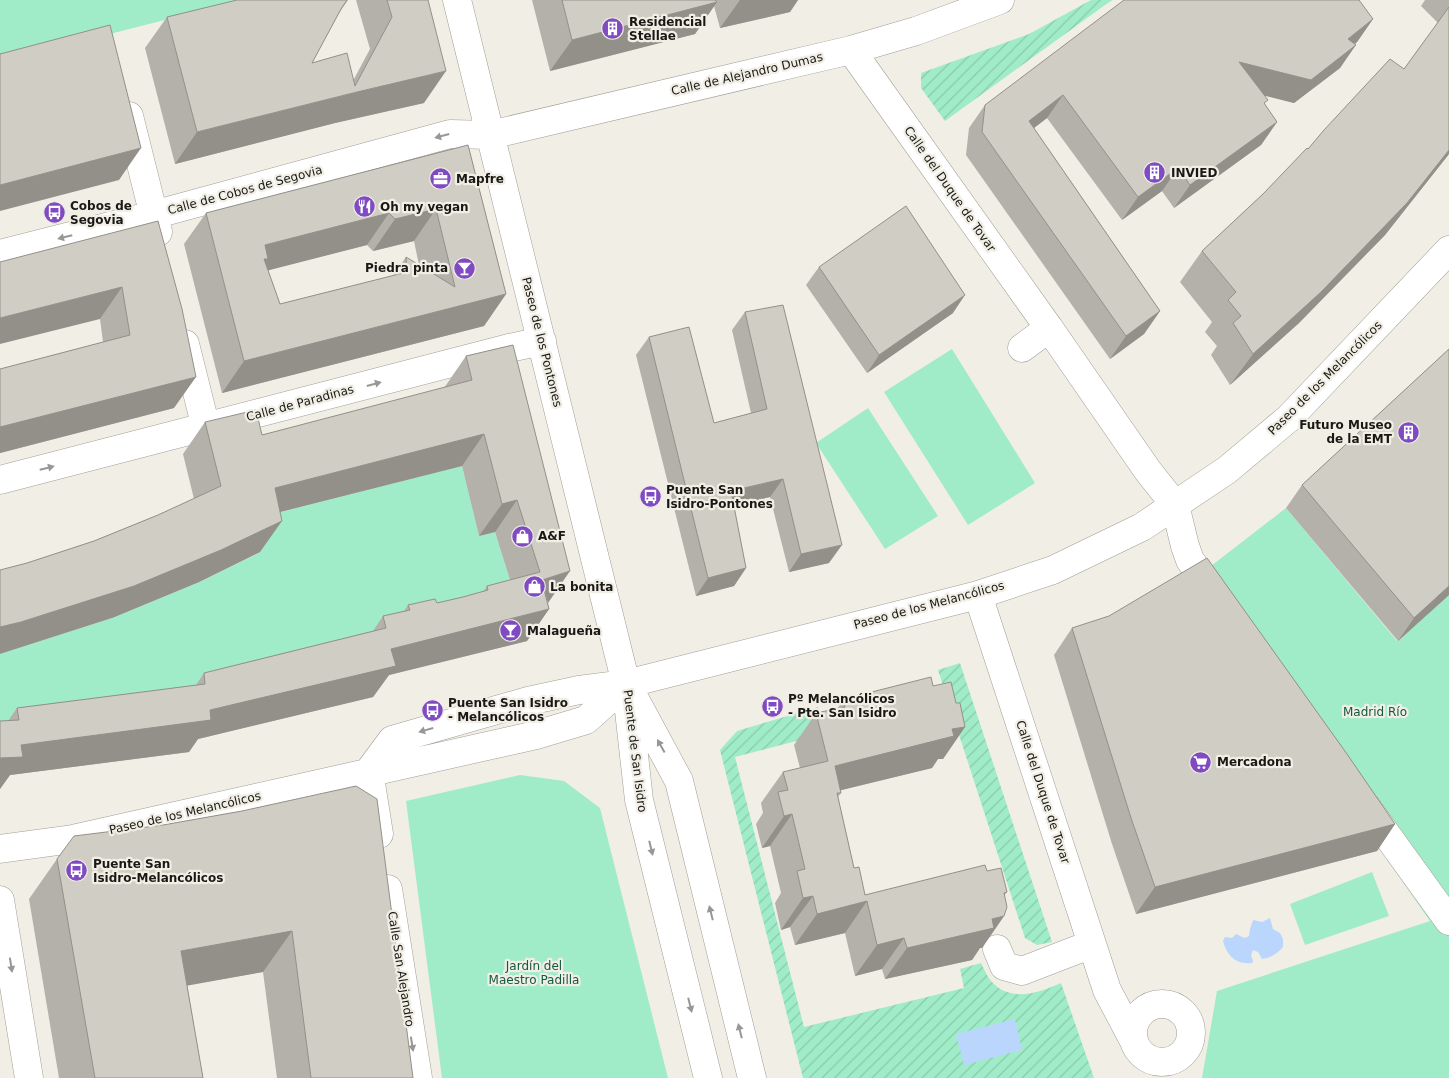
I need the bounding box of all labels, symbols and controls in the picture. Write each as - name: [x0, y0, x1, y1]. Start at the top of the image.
- place label: Residencial Stellae: [629, 15, 706, 43]
- building icon: Residencial Stellae: [601, 17, 625, 41]
- street label: Calle de Alejandro Dumas: [670, 50, 824, 98]
- street label: Calle del Duque de Tovar: [901, 124, 999, 254]
- one-way arrow: [434, 132, 450, 140]
- building icon: INVIED: [1143, 161, 1167, 185]
- street label: Calle de Cobos de Segovia: [166, 163, 324, 217]
- place label: INVIED: [1171, 166, 1217, 180]
- office icon: Mapfre: [428, 167, 452, 191]
- place label: Mapfre: [456, 172, 504, 186]
- restaurant icon: Oh my vegan: [352, 195, 376, 219]
- place label: Cobos de Segovia: [70, 199, 132, 227]
- place label: Oh my vegan: [380, 200, 469, 214]
- bus stop icon: Cobos de Segovia: [42, 201, 66, 225]
- one-way arrow: [58, 233, 73, 241]
- bar icon: Piedra pinta: [452, 256, 476, 280]
- place label: Piedra pinta: [365, 261, 448, 275]
- street label: Paseo de los Pontones: [519, 276, 565, 408]
- street label: Paseo de los Melancólicos: [1265, 318, 1385, 438]
- one-way arrow: [366, 379, 381, 387]
- street label: Calle de Paradinas: [245, 382, 355, 424]
- place label: Futuro Museo de la EMT: [1299, 418, 1393, 446]
- building icon: Futuro Museo de la EMT: [1396, 420, 1420, 444]
- one-way arrow: [40, 464, 55, 472]
- place label: Puente San Isidro-Pontones: [666, 483, 773, 511]
- bus stop icon: Puente San Isidro-Pontones: [638, 485, 662, 509]
- shop icon: A&F: [510, 524, 534, 548]
- place label: A&F: [538, 529, 566, 543]
- shop icon: La bonita: [522, 575, 546, 599]
- street label: Paseo de los Melancólicos: [852, 578, 1006, 632]
- place label: La bonita: [550, 580, 613, 594]
- bar icon: Malagueña: [499, 619, 523, 643]
- place label: Malagueña: [527, 624, 601, 638]
- street label: Puente de San Isidro: [621, 689, 649, 813]
- place label: Pº Melancólicos - Pte. San Isidro: [788, 692, 897, 720]
- bus stop icon: Pº Melancólicos - Pte. San Isidro: [760, 694, 784, 718]
- place label: Puente San Isidro - Melancólicos: [448, 696, 568, 724]
- bus stop icon: Puente San Isidro - Melancólicos: [420, 698, 444, 722]
- park label: Madrid Río: [1343, 705, 1407, 719]
- street label: Calle del Duque de Tovar: [1013, 719, 1073, 865]
- one-way arrow: [418, 727, 433, 735]
- one-way arrow: [657, 738, 665, 753]
- supermarket icon: Mercadona: [1189, 750, 1213, 774]
- place label: Mercadona: [1217, 755, 1292, 769]
- street label: Paseo de los Melancólicos: [108, 789, 262, 837]
- one-way arrow: [647, 840, 655, 855]
- place label: Puente San Isidro-Melancólicos: [93, 857, 223, 885]
- bus stop icon: Puente San Isidro-Melancólicos: [65, 859, 89, 883]
- one-way arrow: [707, 906, 715, 921]
- street label: Calle San Alejandro: [385, 910, 417, 1028]
- one-way arrow: [7, 958, 15, 974]
- park label: Jardín del Maestro Padilla: [489, 959, 579, 987]
- one-way arrow: [686, 998, 694, 1013]
- one-way arrow: [736, 1023, 744, 1038]
- one-way arrow: [409, 1036, 417, 1052]

